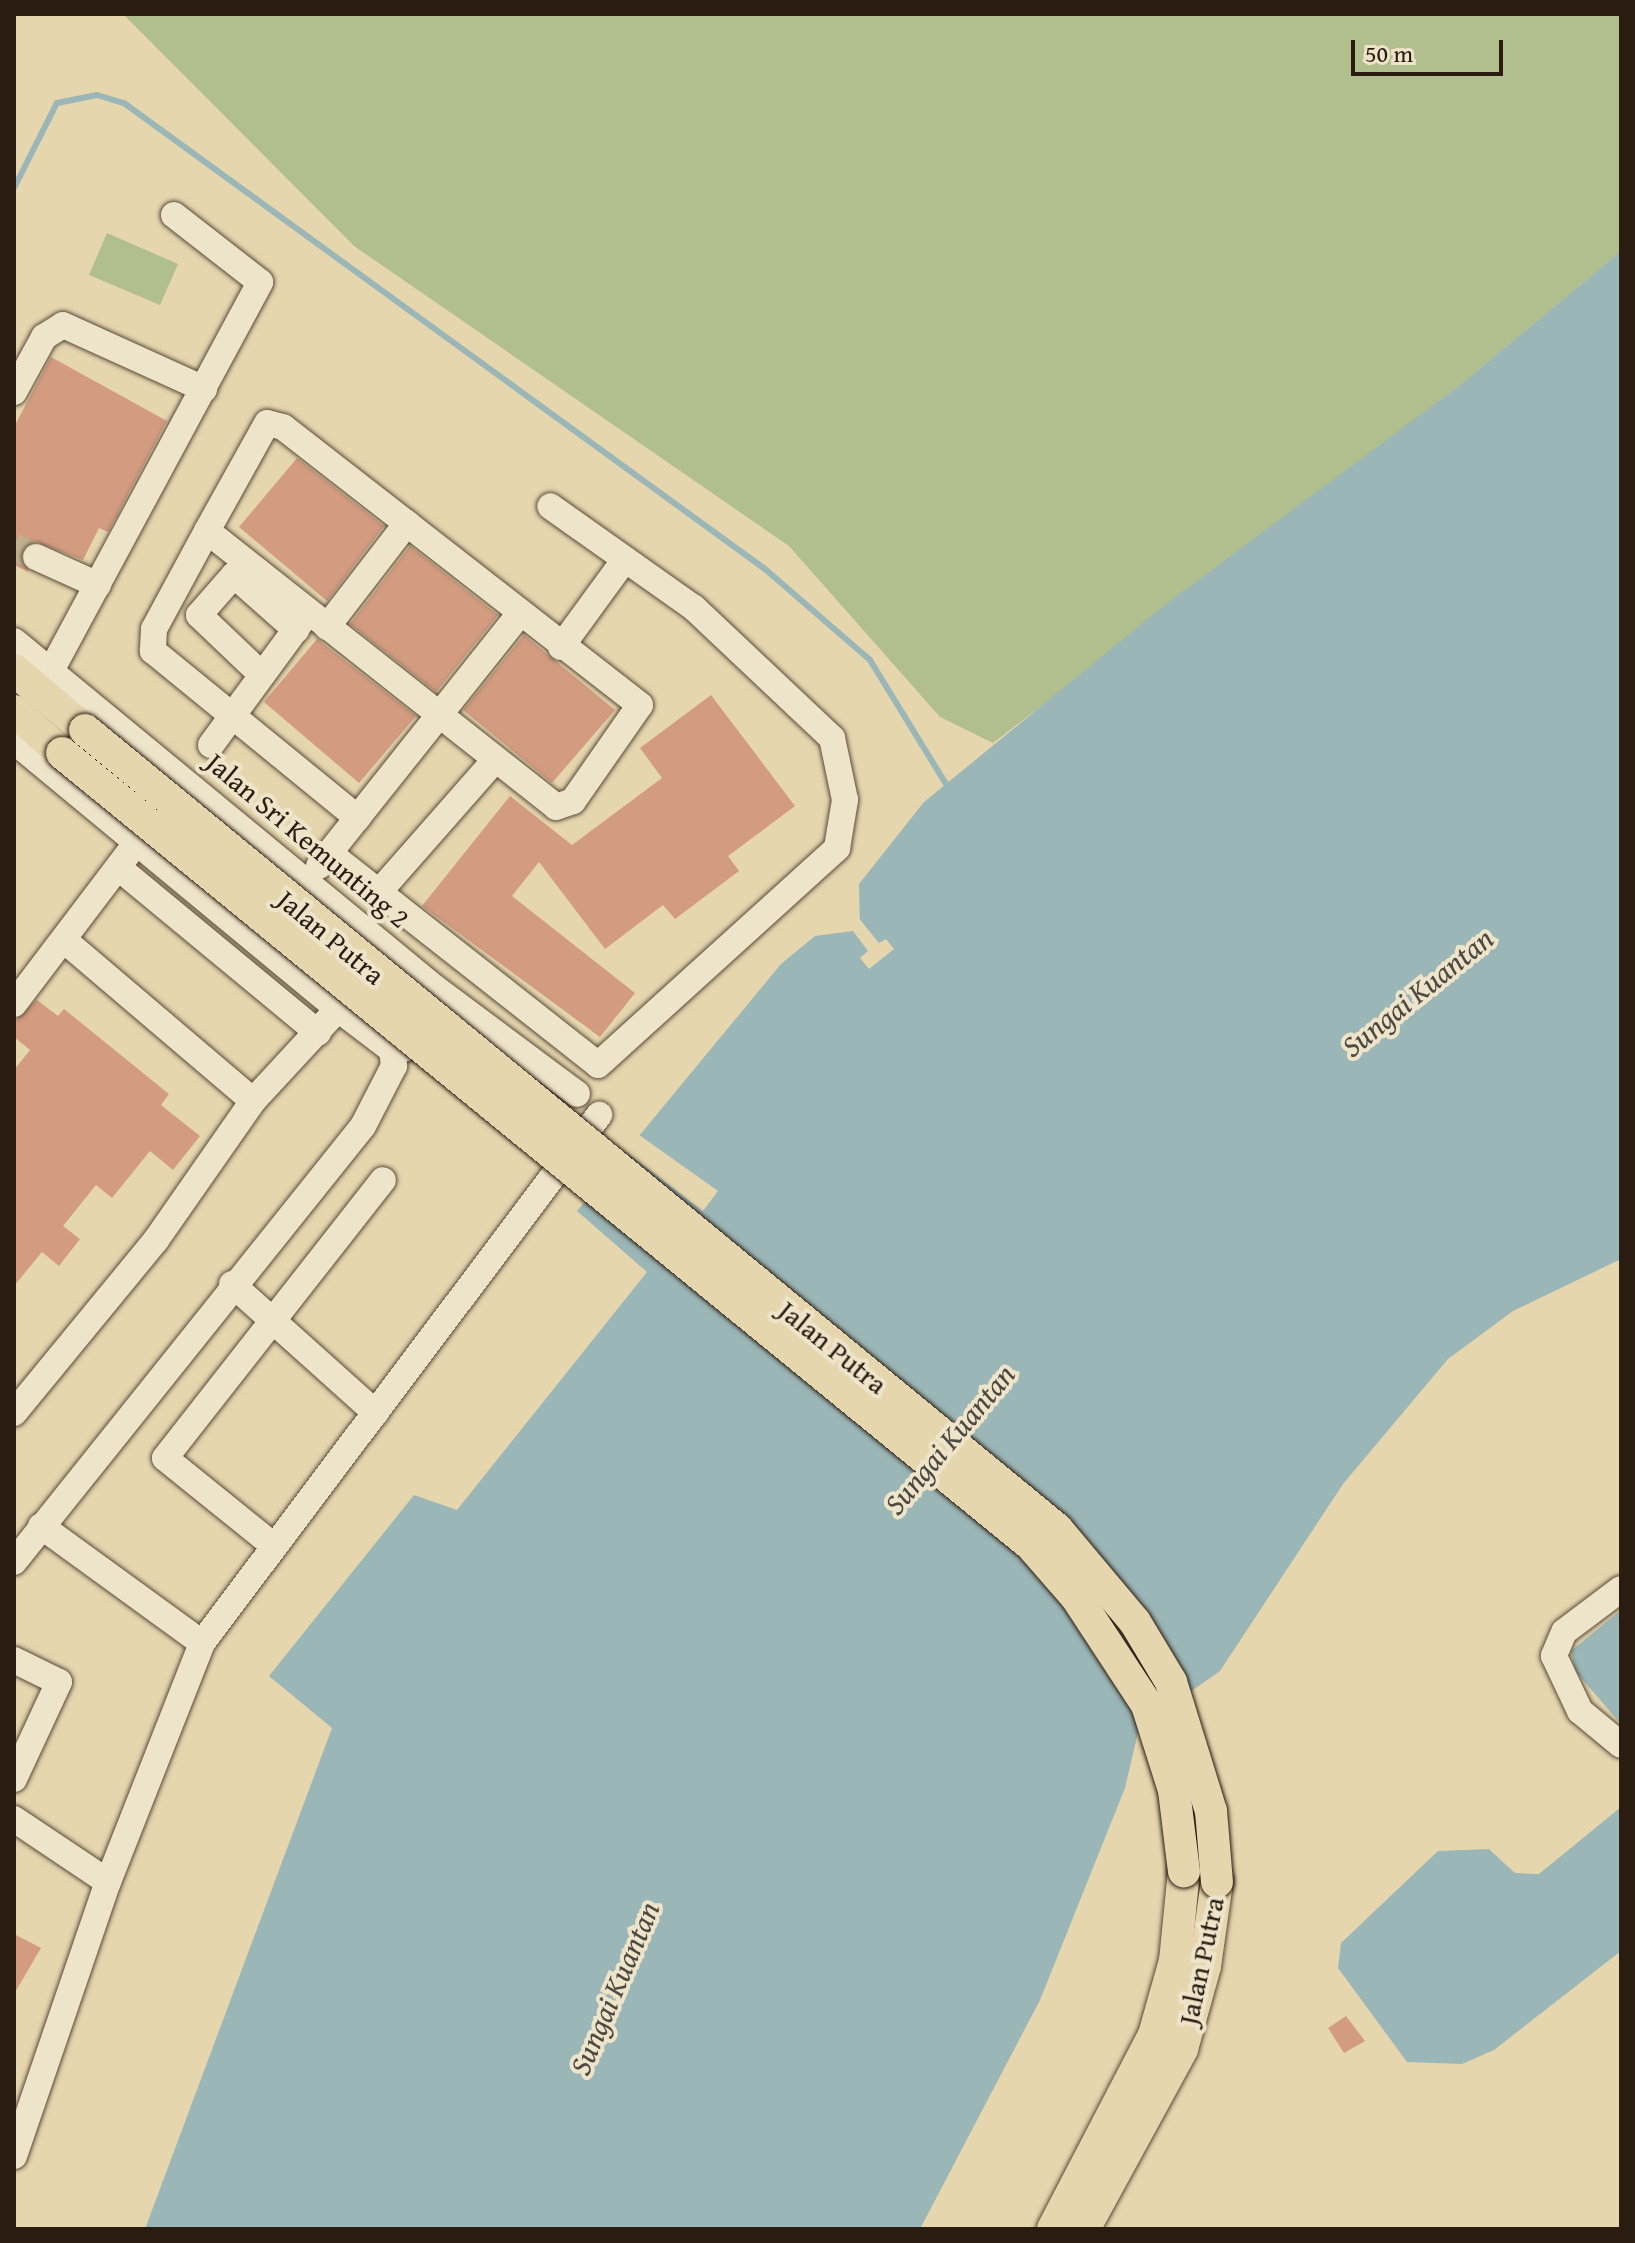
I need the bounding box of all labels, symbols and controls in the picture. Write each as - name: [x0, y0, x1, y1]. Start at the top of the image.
- scale bar: [1355, 24, 1507, 74]
- text: 50 m: [1365, 36, 1413, 71]
- street label: Jalan Sri Kemunting 2: [200, 745, 416, 935]
- street label: Jalan Putra: [271, 882, 391, 992]
- water label: Sungai Kuantan: [1334, 920, 1500, 1064]
- street label: Jalan Putra: [772, 1293, 894, 1401]
- water label: Sungai Kuantan: [876, 1357, 1022, 1521]
- street label: Jalan Putra: [1171, 1894, 1231, 2028]
- water label: Sungai Kuantan: [561, 1896, 667, 2080]

